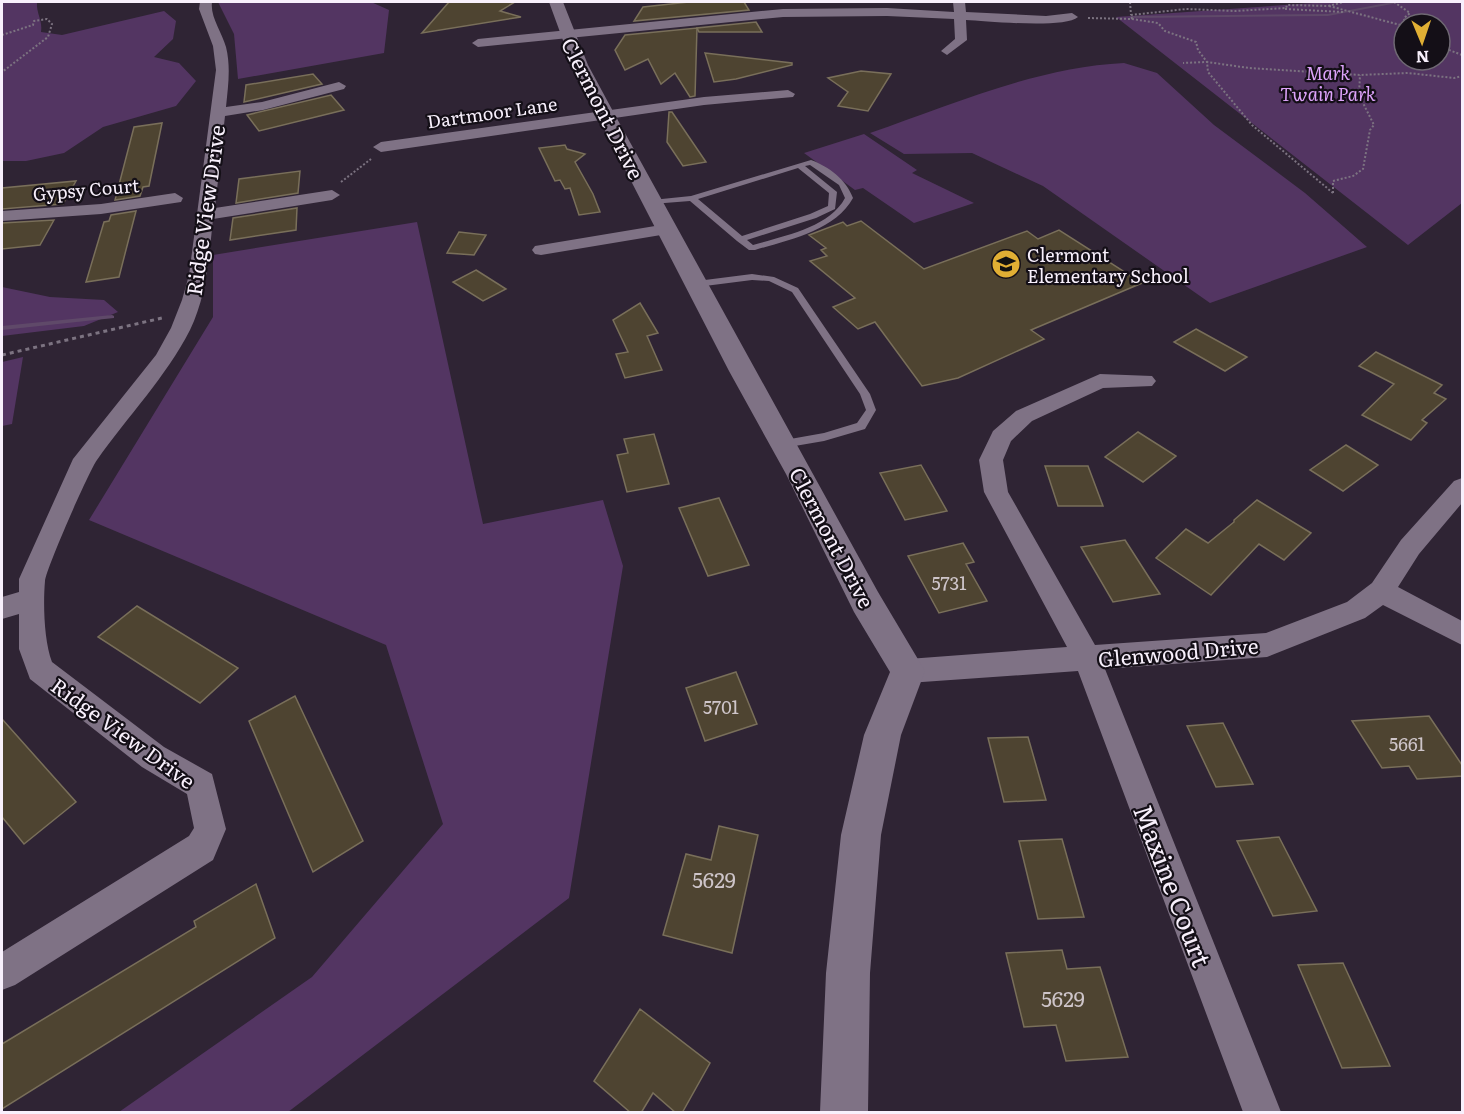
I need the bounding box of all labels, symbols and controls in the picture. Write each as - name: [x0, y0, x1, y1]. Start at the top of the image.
- north arrow: [1392, 12, 1452, 72]
- street label: Clermont Drive: [555, 32, 653, 184]
- text: N: [1415, 46, 1430, 70]
- park label: Mark Twain Park: [1280, 59, 1376, 107]
- street label: Dartmoor Lane: [425, 89, 559, 135]
- street label: Ridge View Drive: [177, 123, 231, 297]
- street label: Gypsy Court: [32, 171, 141, 207]
- place label: Clermont Elementary School: [1027, 241, 1189, 289]
- school or university icon: Clermont Elementary School: [990, 248, 1022, 280]
- street label: Clermont Drive: [783, 461, 883, 613]
- house number: 5731: [931, 569, 967, 596]
- street label: Glenwood Drive: [1096, 629, 1260, 673]
- street label: Ridge View Drive: [45, 669, 203, 795]
- house number: 5701: [703, 693, 739, 720]
- house number: 5661: [1389, 730, 1425, 757]
- street label: Maxine Court: [1125, 798, 1223, 972]
- house number: 5629: [692, 863, 736, 894]
- house number: 5629: [1041, 982, 1085, 1013]

